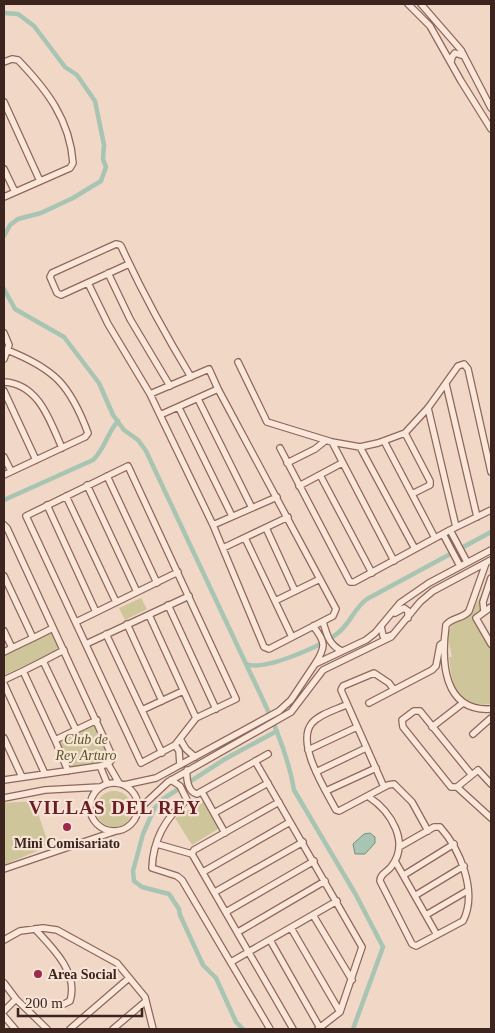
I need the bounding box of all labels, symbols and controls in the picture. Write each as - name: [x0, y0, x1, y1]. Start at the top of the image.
- park label: Club de Rey Arturo: [54, 732, 117, 763]
- district label: VILLAS DEL REY: [29, 797, 201, 818]
- marker: Mini Comisariato: [61, 821, 73, 833]
- place label: Mini Comisariato: [14, 836, 120, 851]
- place label: Area Social: [48, 967, 117, 982]
- marker: Area Social: [32, 968, 44, 980]
- scale bar: [18, 986, 141, 1018]
- text: 200 m: [25, 995, 63, 1011]

